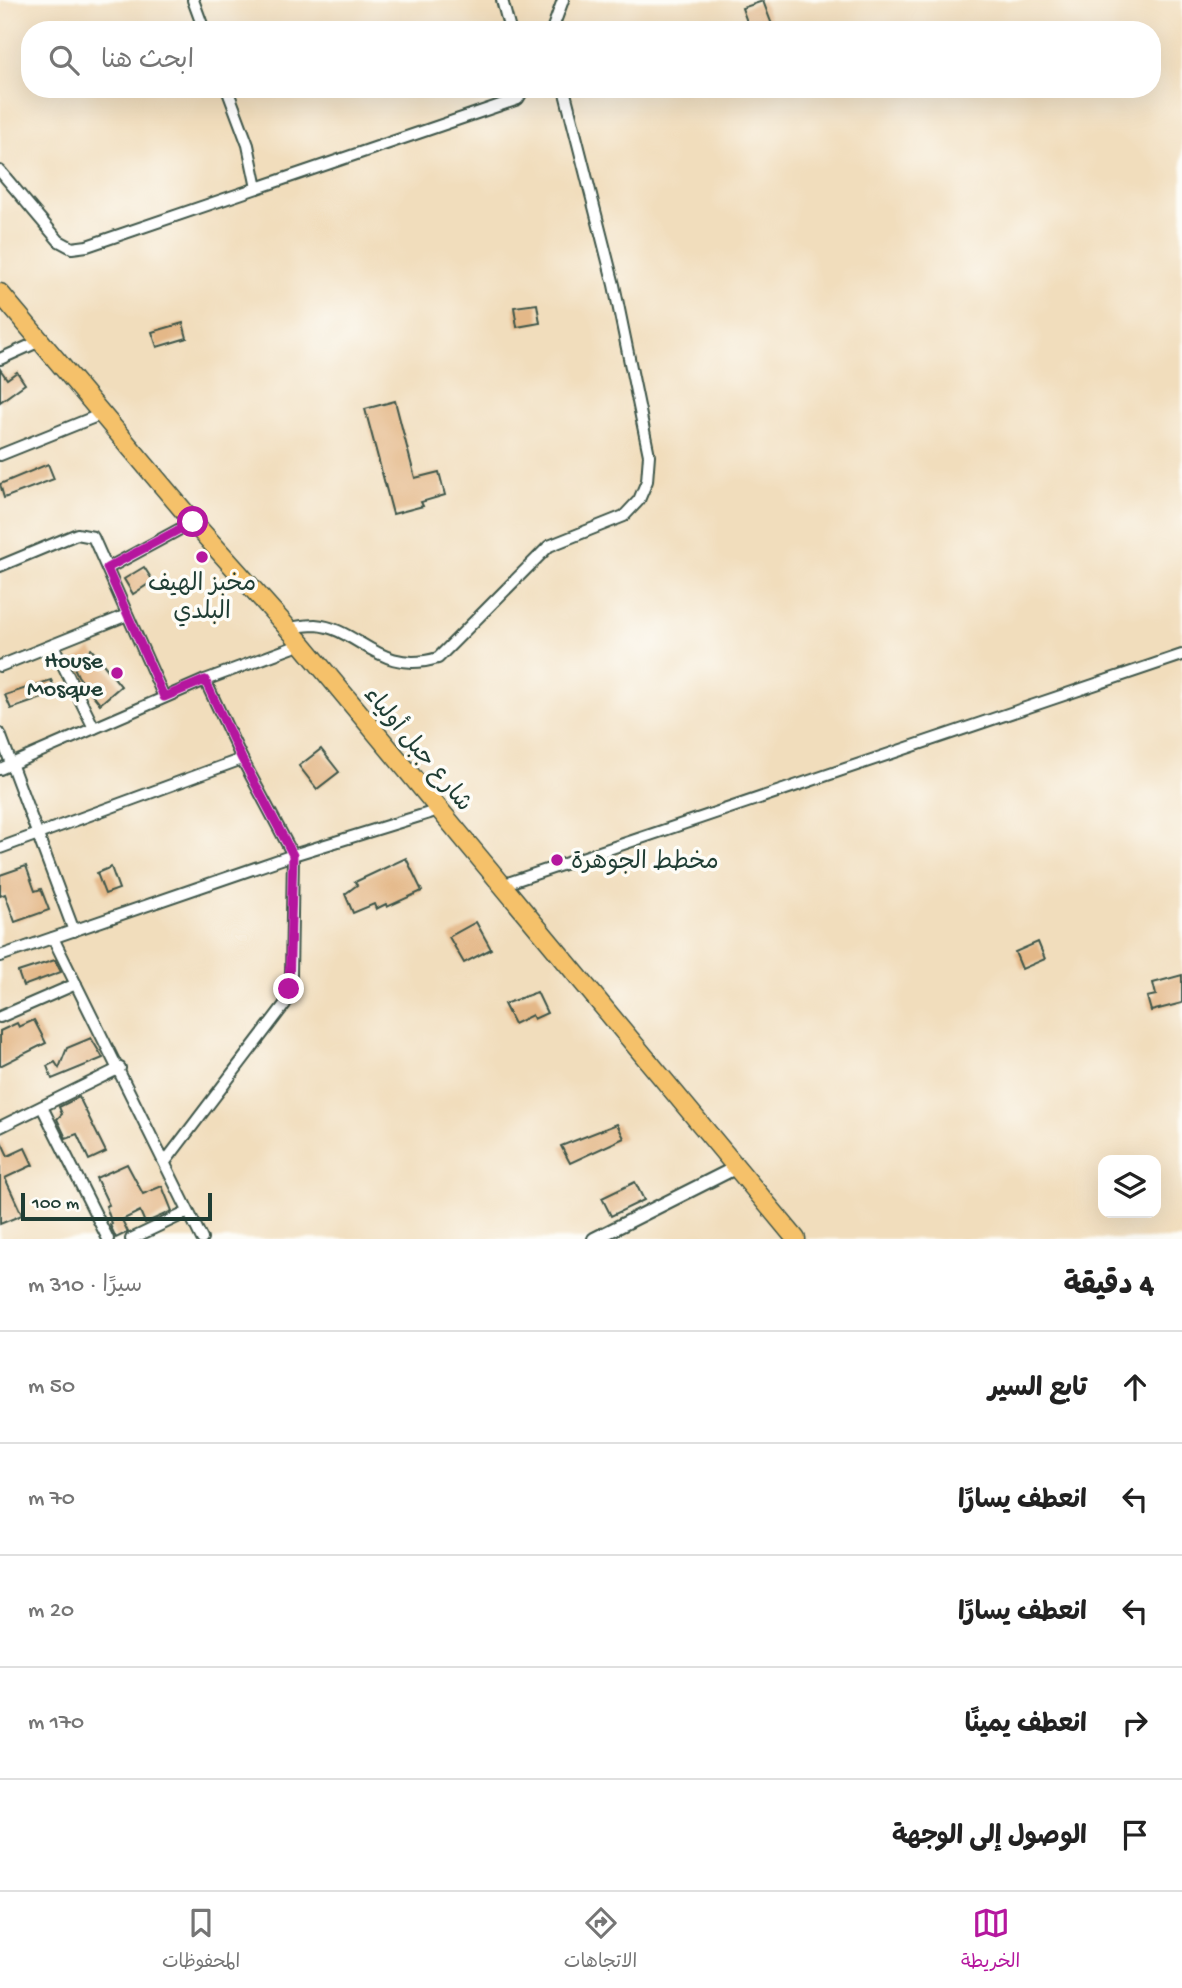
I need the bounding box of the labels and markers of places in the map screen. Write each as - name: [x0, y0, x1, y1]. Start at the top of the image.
- marker: مخبز الهيف البلدي: [194, 549, 210, 565]
- place label: مخبز الهيف البلدي: [148, 571, 256, 628]
- place label: House Mosque: [27, 648, 104, 705]
- marker: House Mosque: [109, 665, 125, 681]
- place label: مخطط الجوهرة: [571, 849, 719, 878]
- marker: مخطط الجوهرة: [549, 852, 565, 868]

